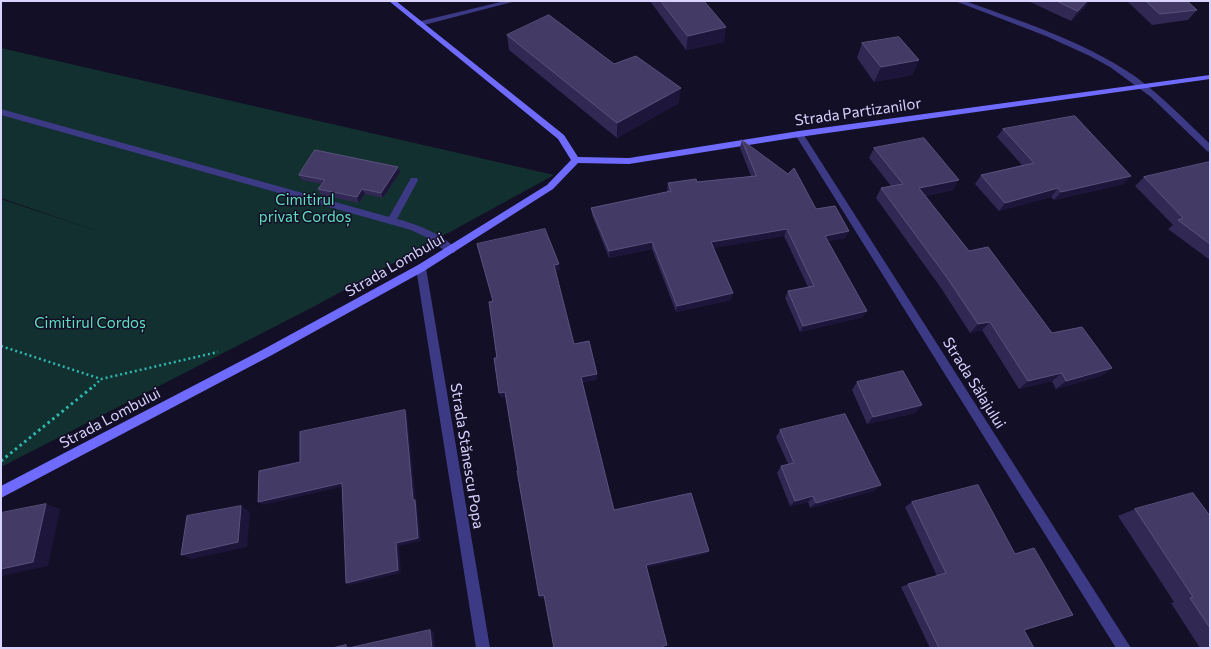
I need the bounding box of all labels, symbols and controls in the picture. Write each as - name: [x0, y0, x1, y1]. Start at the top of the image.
- street label: Strada Partizanilor: [794, 94, 922, 130]
- park label: Cimitirul privat Cordoș: [259, 191, 351, 226]
- street label: Strada Lombului: [342, 229, 448, 301]
- park label: Cimitirul Cordoș: [34, 314, 146, 332]
- street label: Strada Sălajului: [939, 334, 1009, 432]
- street label: Strada Stănescu Popa: [447, 382, 487, 530]
- street label: Strada Lombului: [56, 384, 164, 452]

